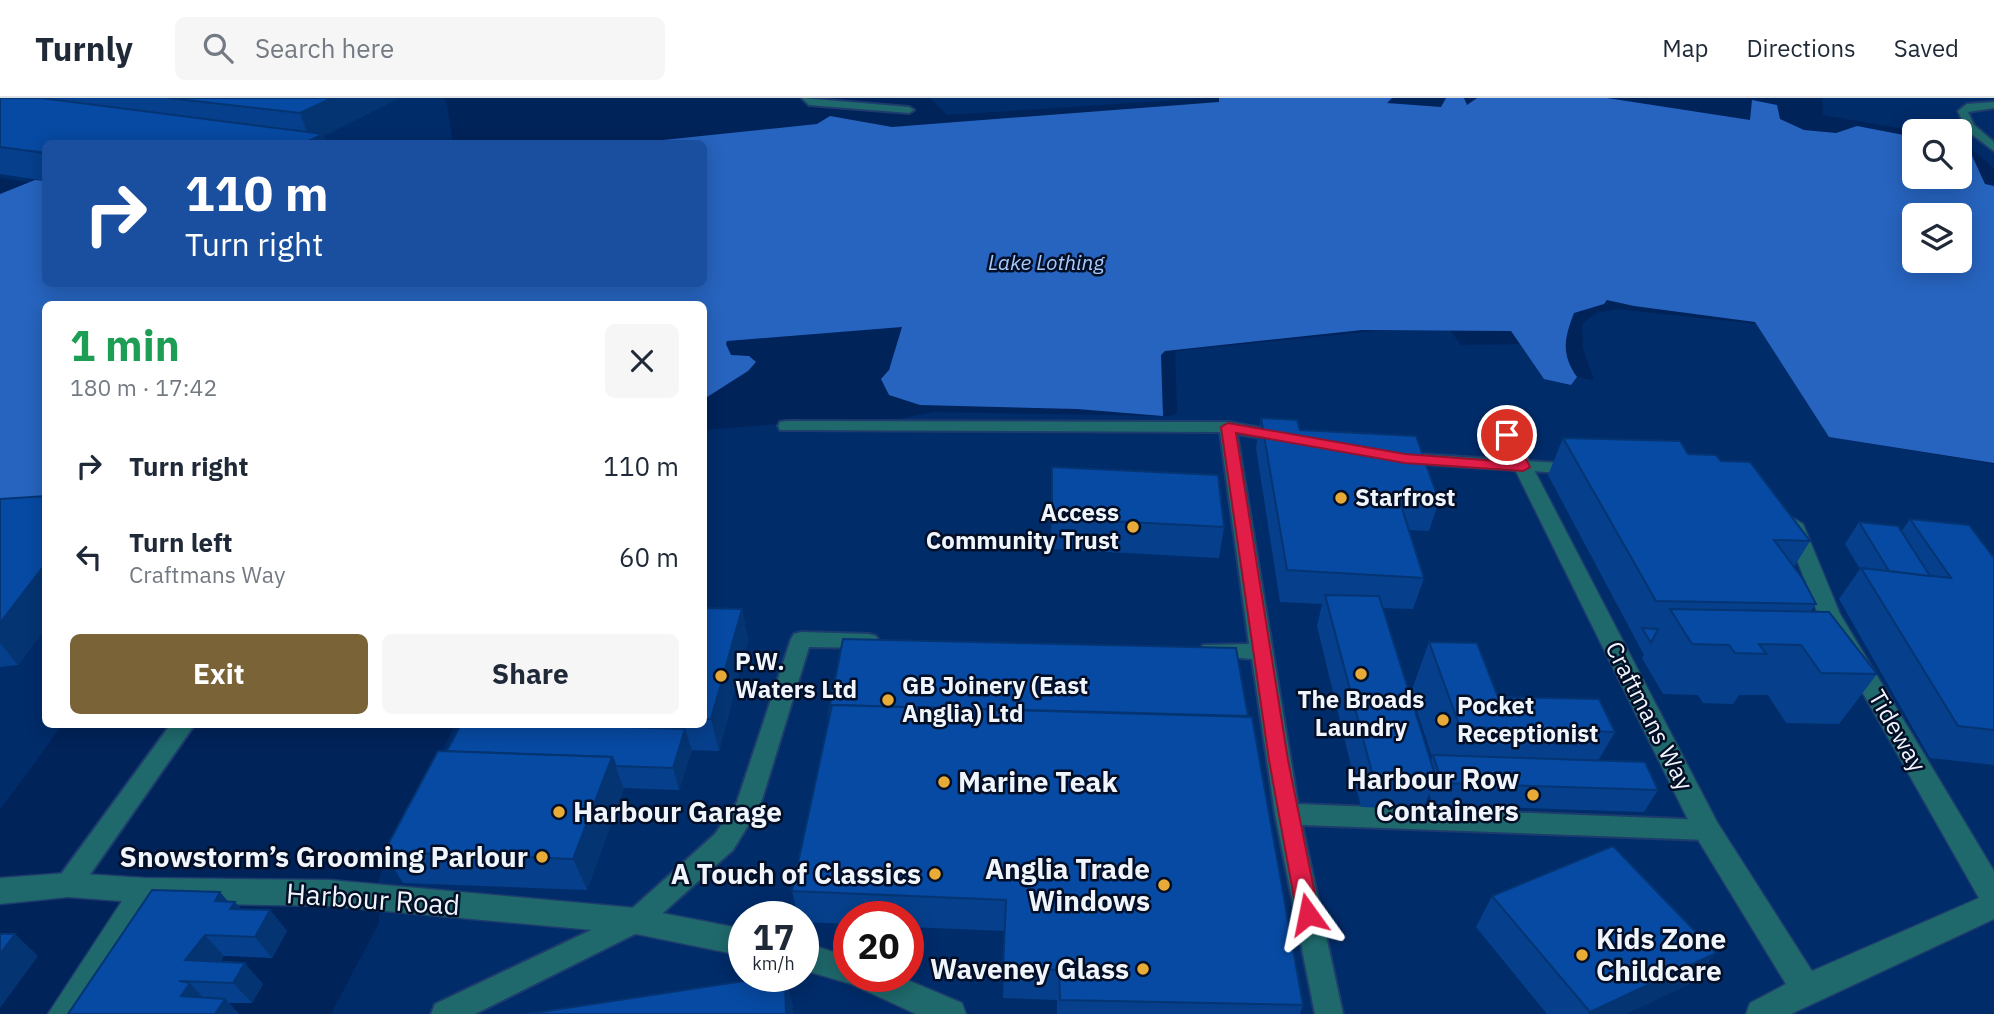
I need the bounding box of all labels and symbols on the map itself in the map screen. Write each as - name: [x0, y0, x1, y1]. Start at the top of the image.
- water label: Lake Lothing: [988, 248, 1105, 276]
- pin: [1477, 405, 1537, 465]
- place label: Starfrost: [1355, 481, 1456, 513]
- marker: Starfrost: [1333, 490, 1349, 506]
- place label: Access Community Trust: [926, 496, 1119, 556]
- marker: Access Community Trust: [1125, 519, 1141, 535]
- street label: Craftmans Way: [1599, 636, 1701, 796]
- place label: P.W. Waters Ltd: [735, 645, 857, 705]
- marker: The Broads Laundry: [1353, 666, 1369, 682]
- marker: P.W. Waters Ltd: [713, 668, 729, 684]
- place label: GB Joinery (East Anglia) Ltd: [902, 669, 1088, 729]
- place label: The Broads Laundry: [1298, 683, 1424, 743]
- street label: Tideway: [1862, 684, 1934, 777]
- place label: Pocket Receptionist: [1457, 689, 1598, 749]
- marker: GB Joinery (East Anglia) Ltd: [880, 692, 896, 708]
- marker: Pocket Receptionist: [1435, 712, 1451, 728]
- place label: Harbour Row Containers: [1347, 760, 1519, 829]
- place label: Marine Teak: [958, 763, 1118, 800]
- marker: Marine Teak: [936, 774, 952, 790]
- marker: Harbour Row Containers: [1525, 787, 1541, 803]
- place label: Harbour Garage: [573, 793, 782, 830]
- marker: Harbour Garage: [551, 804, 567, 820]
- place label: Snowstorm’s Grooming Parlour: [120, 838, 528, 875]
- marker: Snowstorm’s Grooming Parlour: [534, 849, 550, 865]
- place label: Anglia Trade Windows: [985, 850, 1150, 919]
- place label: A Touch of Classics: [671, 855, 921, 892]
- marker: A Touch of Classics: [927, 866, 943, 882]
- street label: Harbour Road: [285, 874, 461, 923]
- marker: Anglia Trade Windows: [1156, 877, 1172, 893]
- position arrow: [1271, 877, 1345, 951]
- speed limit sign: 20: [833, 901, 924, 992]
- place label: Kids Zone Childcare: [1596, 920, 1726, 989]
- marker: Kids Zone Childcare: [1574, 947, 1590, 963]
- place label: Waveney Glass: [930, 950, 1129, 987]
- marker: Waveney Glass: [1135, 961, 1151, 977]

